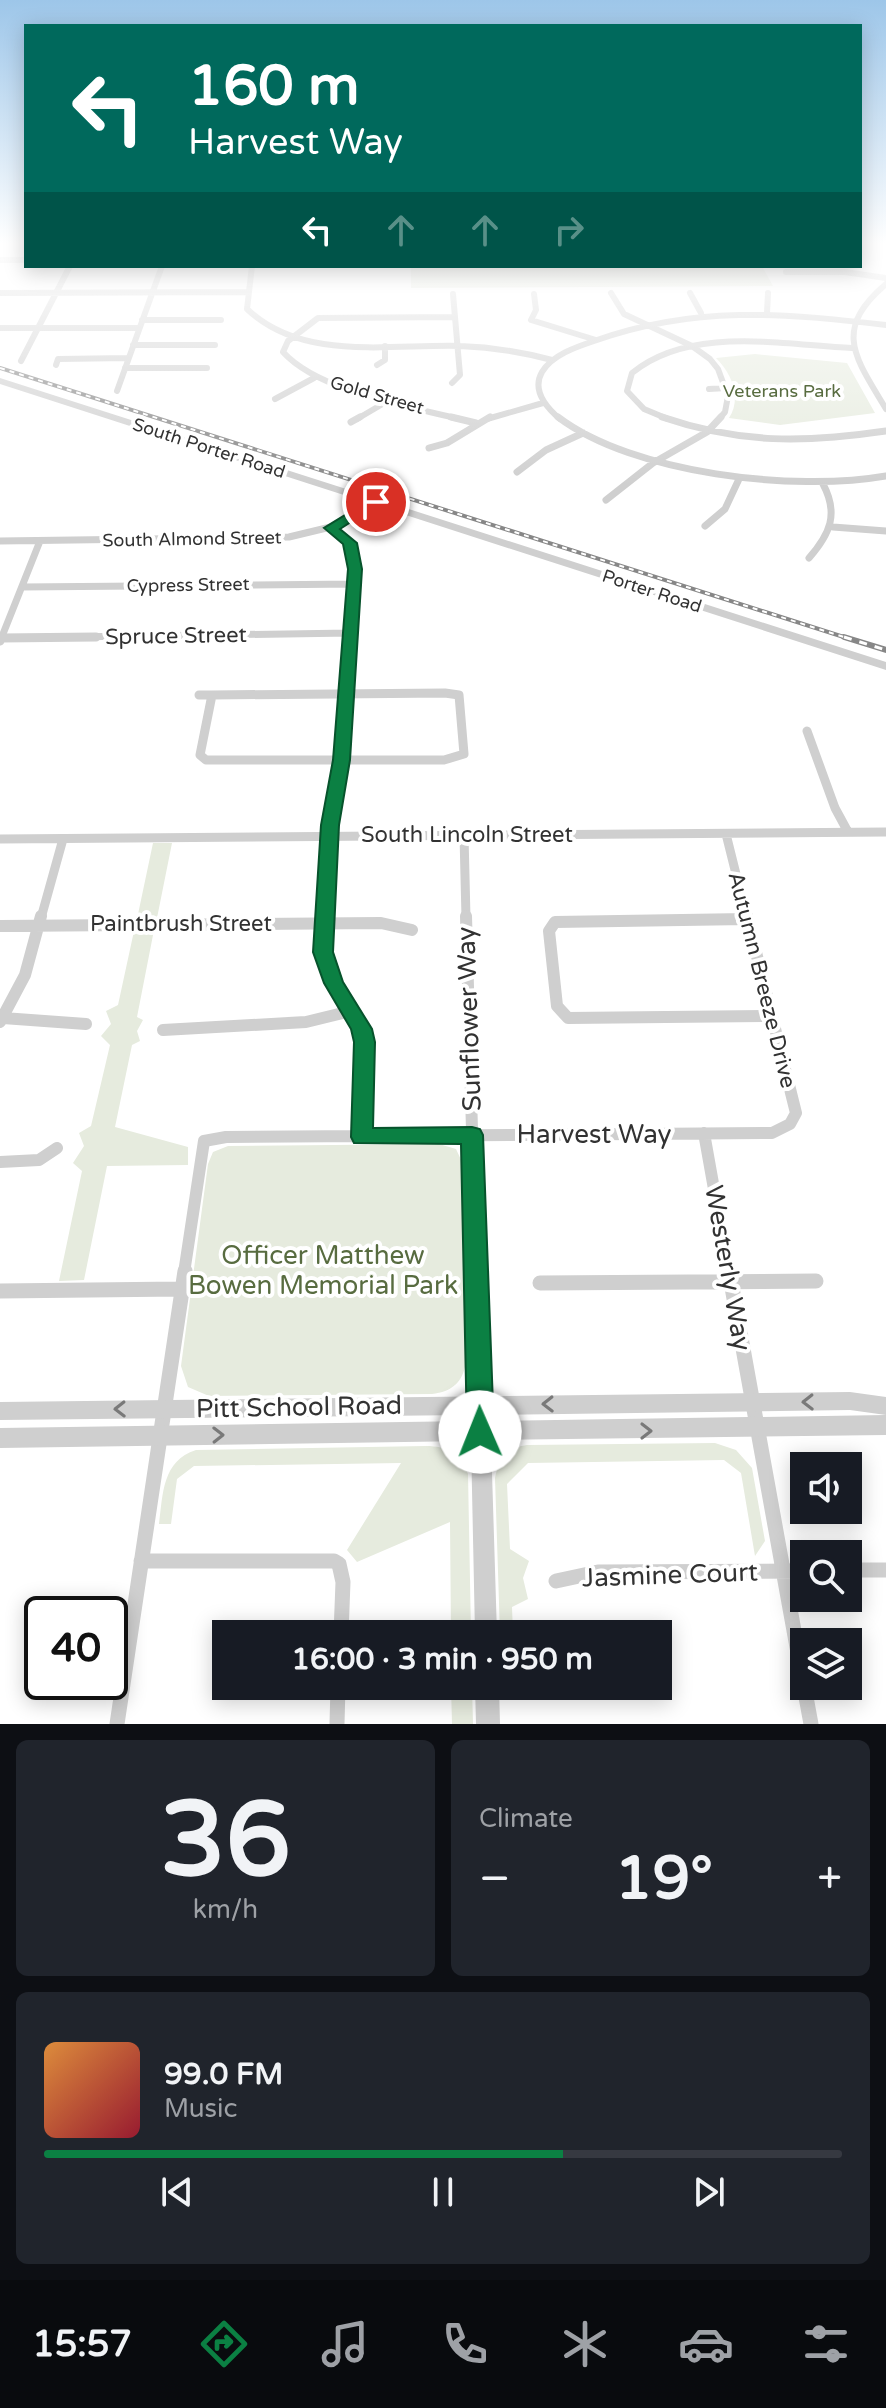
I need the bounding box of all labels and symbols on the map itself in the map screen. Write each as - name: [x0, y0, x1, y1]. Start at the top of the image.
- street label: Gold Street: [328, 371, 427, 419]
- park label: Veterans Park: [723, 380, 841, 402]
- street label: South Porter Road: [130, 413, 288, 483]
- pin: [342, 468, 410, 536]
- street label: South Almond Street: [102, 526, 282, 552]
- street label: Porter Road: [599, 565, 705, 617]
- street label: Cypress Street: [126, 573, 250, 597]
- street label: Spruce Street: [105, 622, 247, 650]
- street label: South Lincoln Street: [361, 822, 573, 848]
- street label: Autumn Breeze Drive: [723, 869, 801, 1091]
- street label: Paintbrush Street: [90, 911, 272, 937]
- street label: Sunflower Way: [450, 926, 488, 1112]
- street label: Harvest Way: [516, 1119, 672, 1150]
- street label: Westerly Way: [698, 1183, 758, 1353]
- park label: Officer Matthew Bowen Memorial Park: [188, 1240, 458, 1301]
- street label: Pitt School Road: [196, 1390, 402, 1424]
- position arrow: [438, 1390, 522, 1474]
- one-way arrow: [801, 1393, 814, 1410]
- one-way arrow: [541, 1396, 554, 1413]
- one-way arrow: [113, 1401, 126, 1418]
- one-way arrow: [640, 1422, 653, 1440]
- one-way arrow: [212, 1427, 225, 1444]
- street label: Jasmine Court: [581, 1556, 759, 1594]
- speed limit sign: 40: [24, 1596, 128, 1700]

